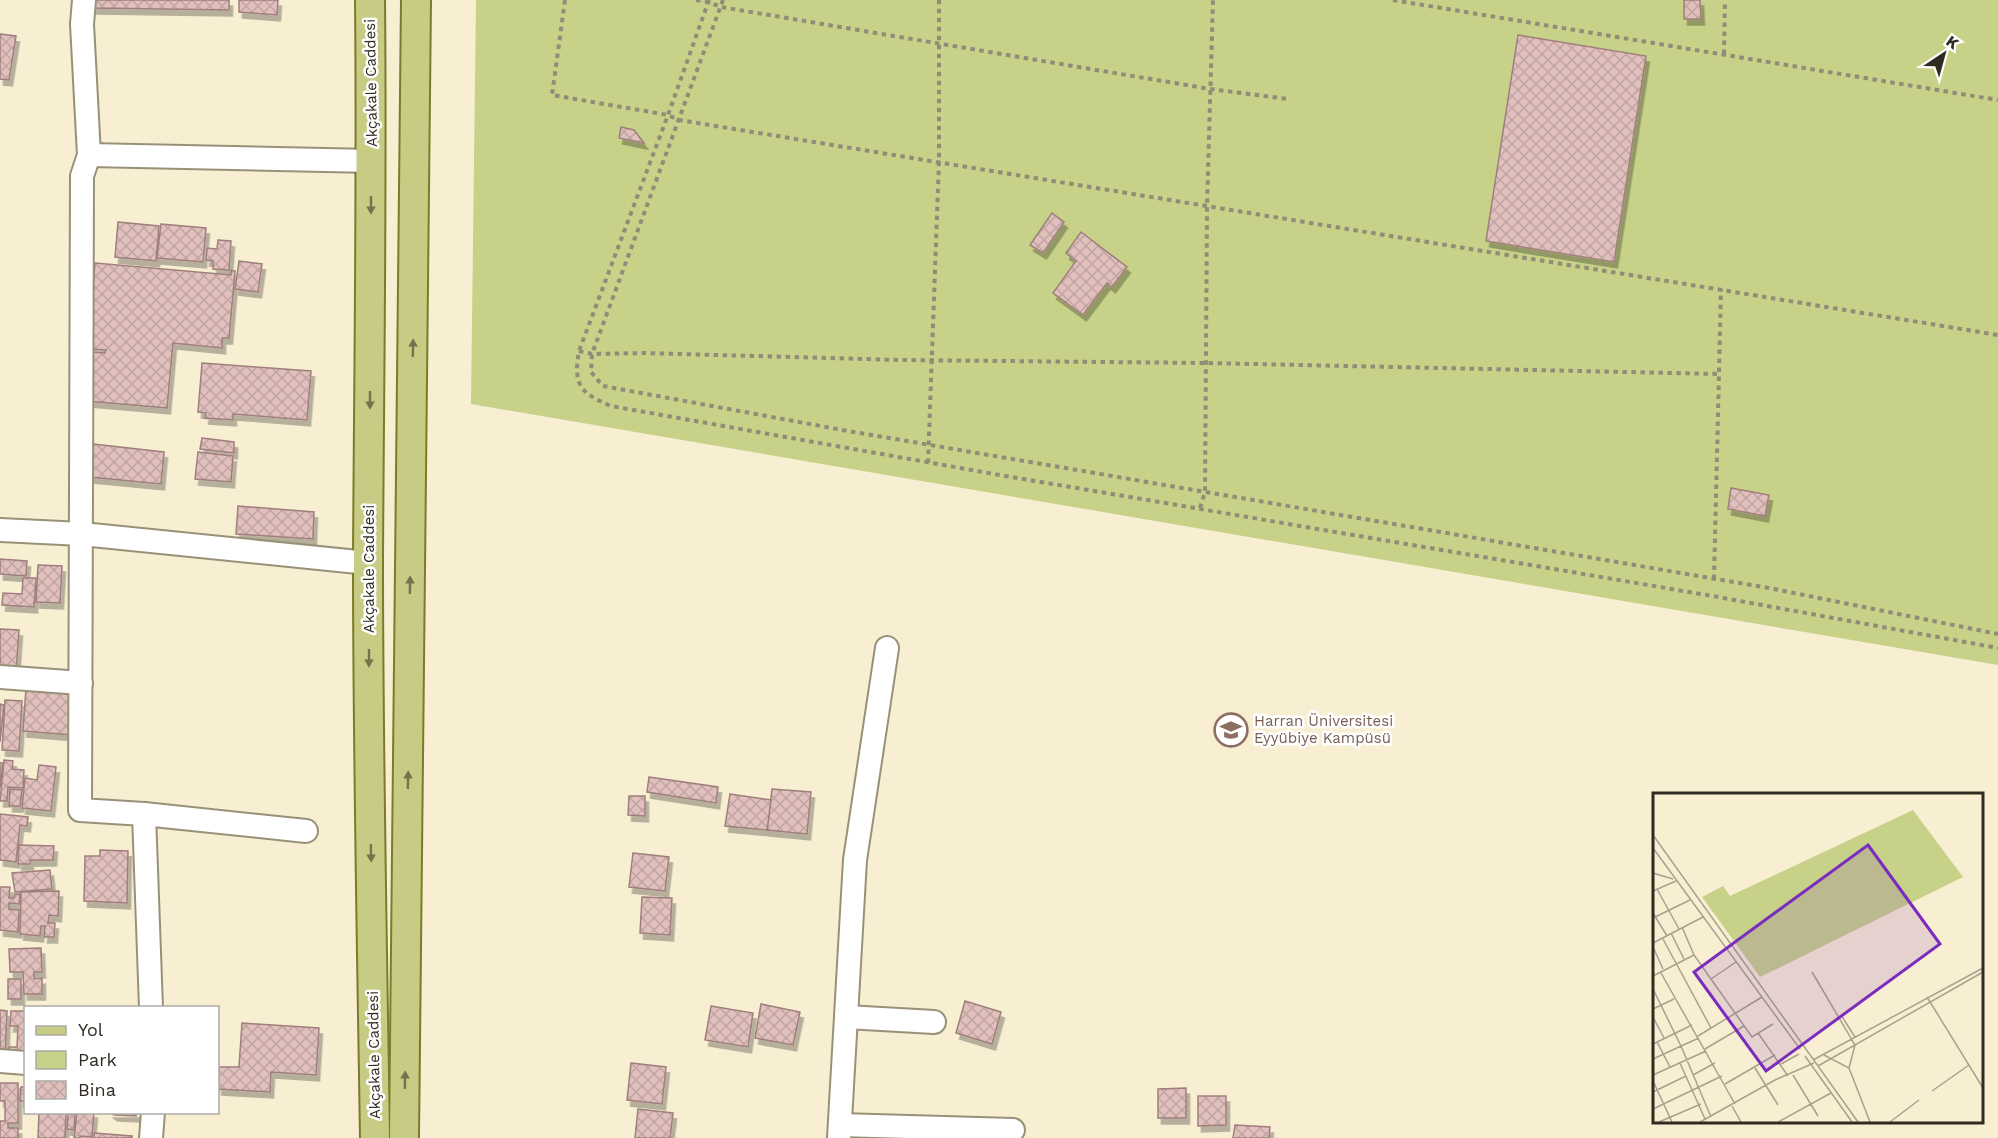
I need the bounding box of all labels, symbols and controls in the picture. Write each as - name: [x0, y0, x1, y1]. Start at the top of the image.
- street label: Akçakale Caddesi: [361, 19, 381, 147]
- north arrow: [1914, 24, 1974, 84]
- text: K: [1942, 31, 1963, 53]
- one-way arrow: [367, 196, 376, 215]
- one-way arrow: [408, 338, 418, 357]
- one-way arrow: [365, 391, 375, 410]
- street label: Akçakale Caddesi: [360, 505, 378, 633]
- one-way arrow: [405, 575, 415, 594]
- one-way arrow: [364, 649, 374, 668]
- school or university icon: Harran Üniversitesi Eyyübiye Kampüsü: [1213, 712, 1249, 748]
- place label: Harran Üniversitesi Eyyübiye Kampüsü: [1254, 712, 1393, 747]
- one-way arrow: [403, 770, 413, 789]
- inset map: [1653, 793, 1983, 1123]
- one-way arrow: [366, 844, 375, 863]
- street label: Akçakale Caddesi: [364, 991, 384, 1119]
- legend: [24, 1006, 219, 1114]
- text: Yol: [78, 1019, 104, 1040]
- text: Park: [78, 1049, 117, 1070]
- one-way arrow: [400, 1070, 409, 1089]
- text: Bina: [78, 1079, 116, 1100]

